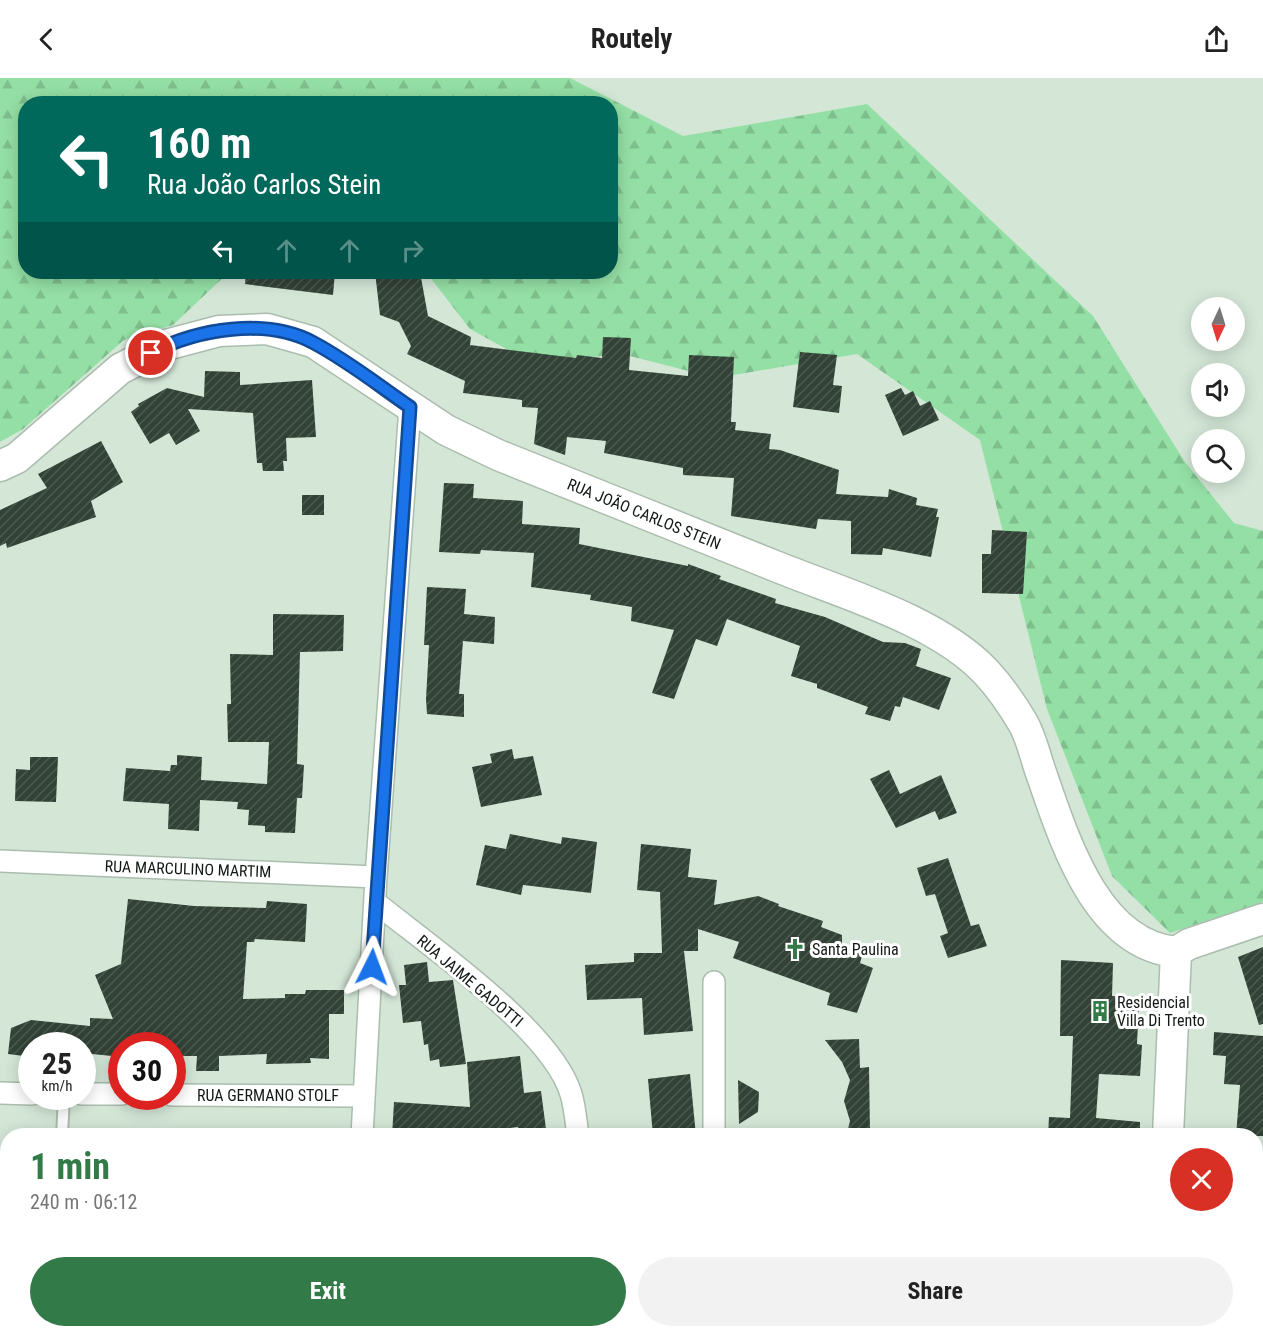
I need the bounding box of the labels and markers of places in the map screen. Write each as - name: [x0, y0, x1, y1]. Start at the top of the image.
- pin: [125, 327, 176, 378]
- church icon: Santa Paulina: [783, 937, 807, 961]
- place label: Santa Paulina: [812, 940, 899, 959]
- place label: Residencial Villa Di Trento: [1117, 993, 1205, 1030]
- building icon: Residencial Villa Di Trento: [1088, 999, 1112, 1023]

